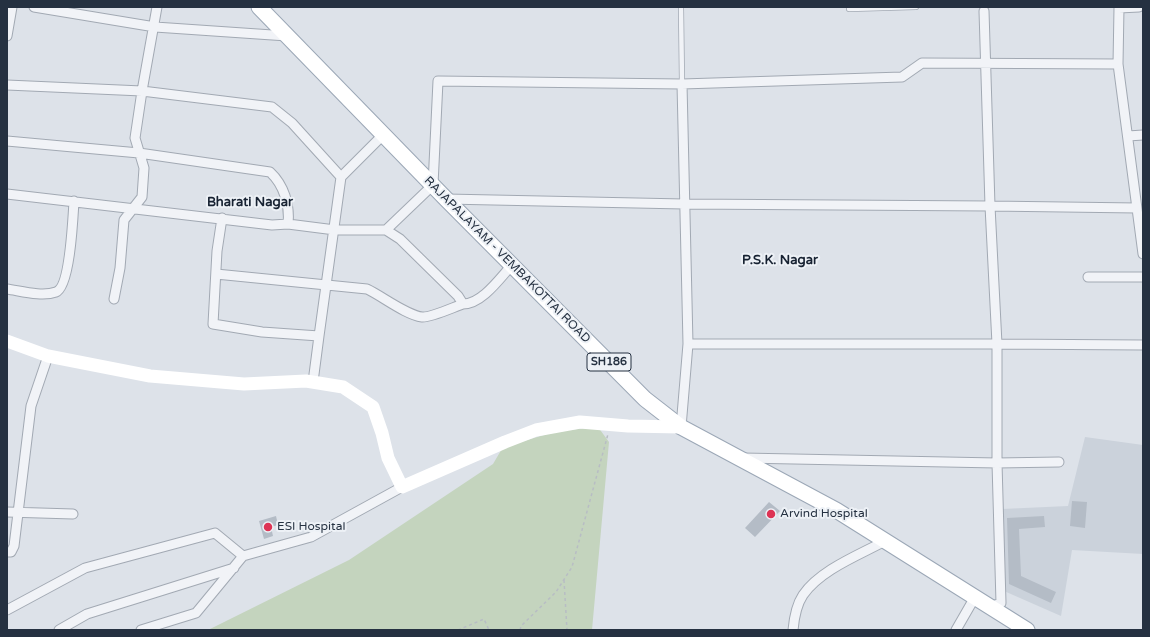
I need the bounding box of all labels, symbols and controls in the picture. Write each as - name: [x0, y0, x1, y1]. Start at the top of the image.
- street label: RAJAPALAYAM - VEMBAKOTTAI ROAD: [421, 174, 593, 346]
- district label: Bharati Nagar: [207, 195, 293, 211]
- district label: P.S.K. Nagar: [742, 253, 818, 269]
- road number: SH186: [587, 353, 631, 371]
- place label: Arvind Hospital: [780, 507, 868, 521]
- marker: Arvind Hospital: [765, 508, 777, 520]
- place label: ESI Hospital: [277, 520, 345, 534]
- marker: ESI Hospital: [262, 521, 274, 533]

